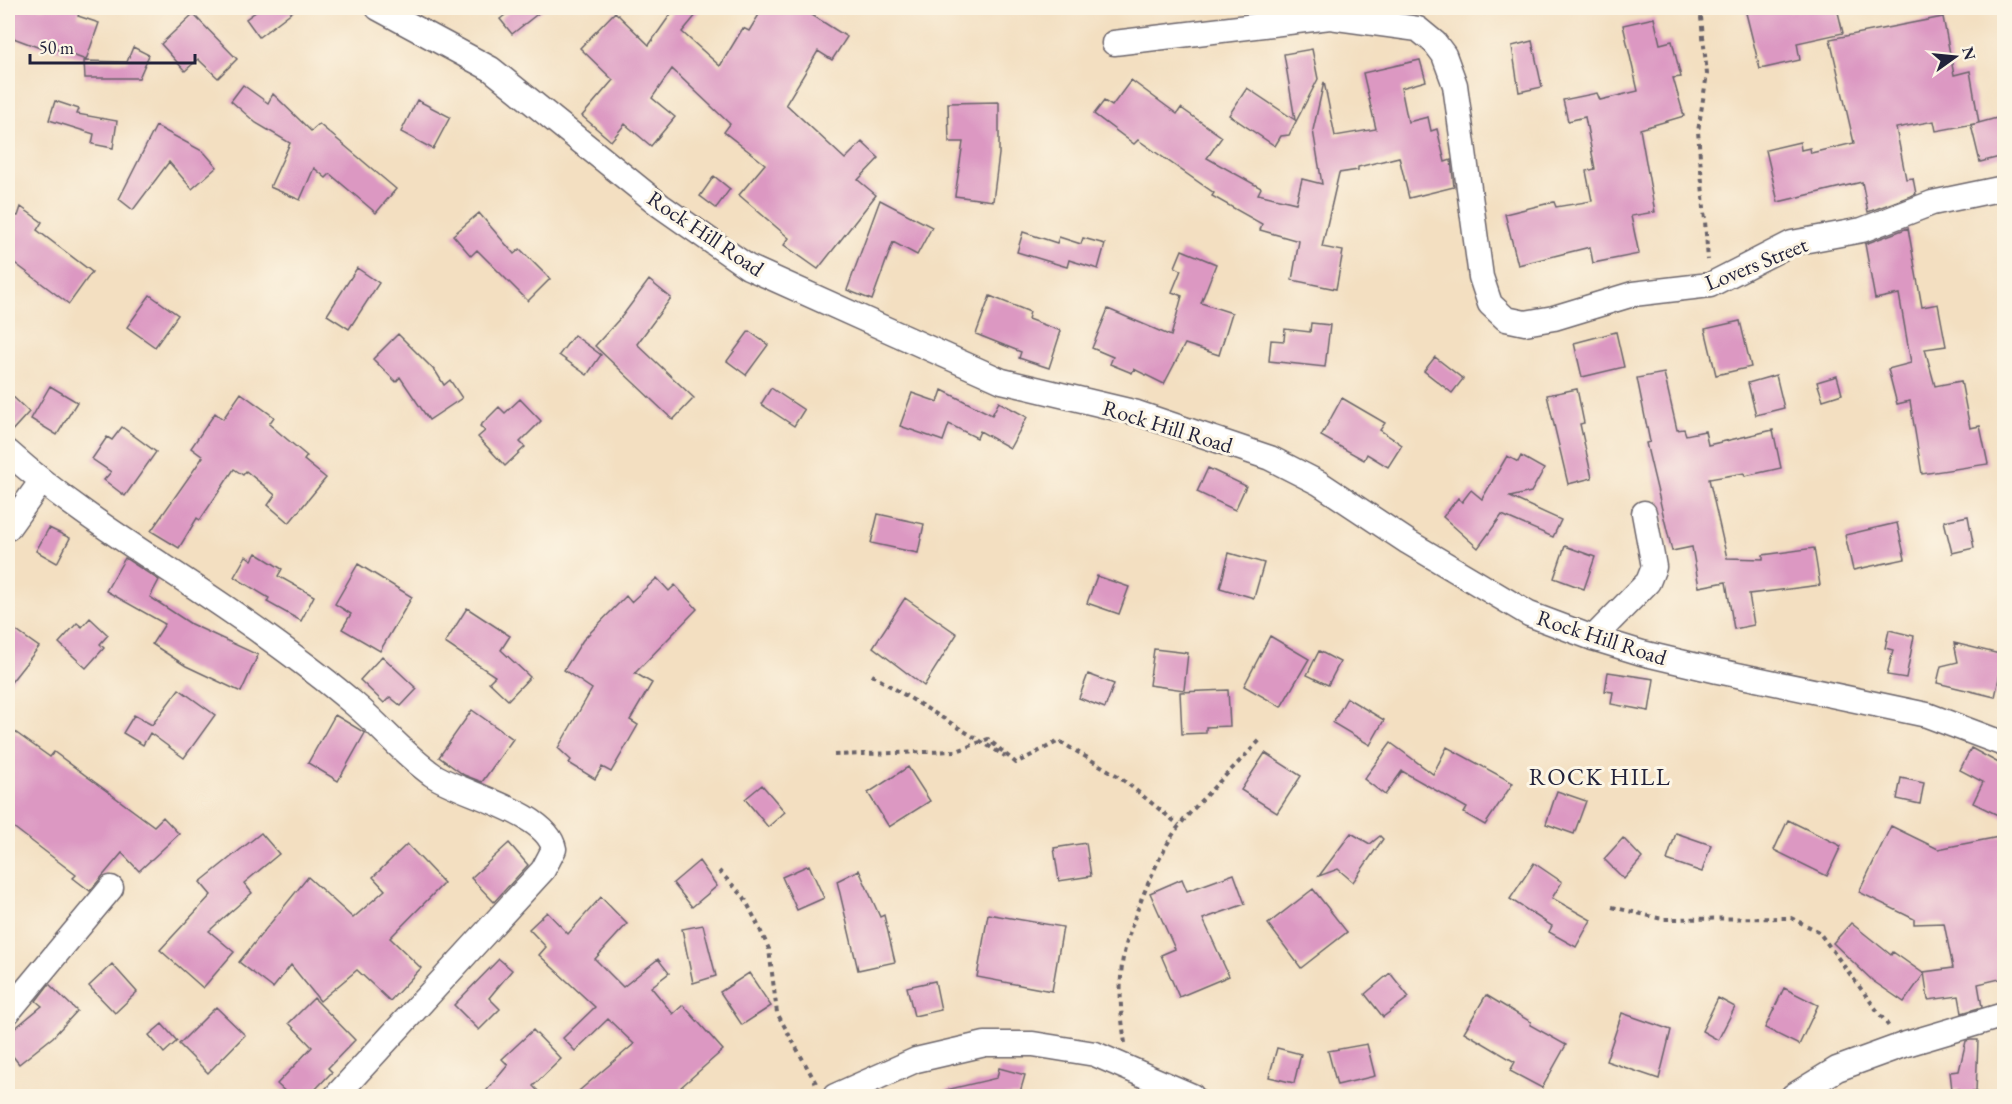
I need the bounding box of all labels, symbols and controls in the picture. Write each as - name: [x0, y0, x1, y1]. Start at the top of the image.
- scale bar: [30, 27, 195, 65]
- north arrow: [1925, 27, 1985, 87]
- text: 50 m: [39, 36, 74, 59]
- text: N: [1957, 44, 1981, 62]
- street label: Rock Hill Road: [642, 184, 770, 284]
- street label: Lovers Street: [1701, 230, 1812, 297]
- street label: Rock Hill Road: [1099, 393, 1237, 460]
- street label: Rock Hill Road: [1533, 603, 1671, 672]
- district label: ROCK HILL: [1529, 761, 1671, 792]

